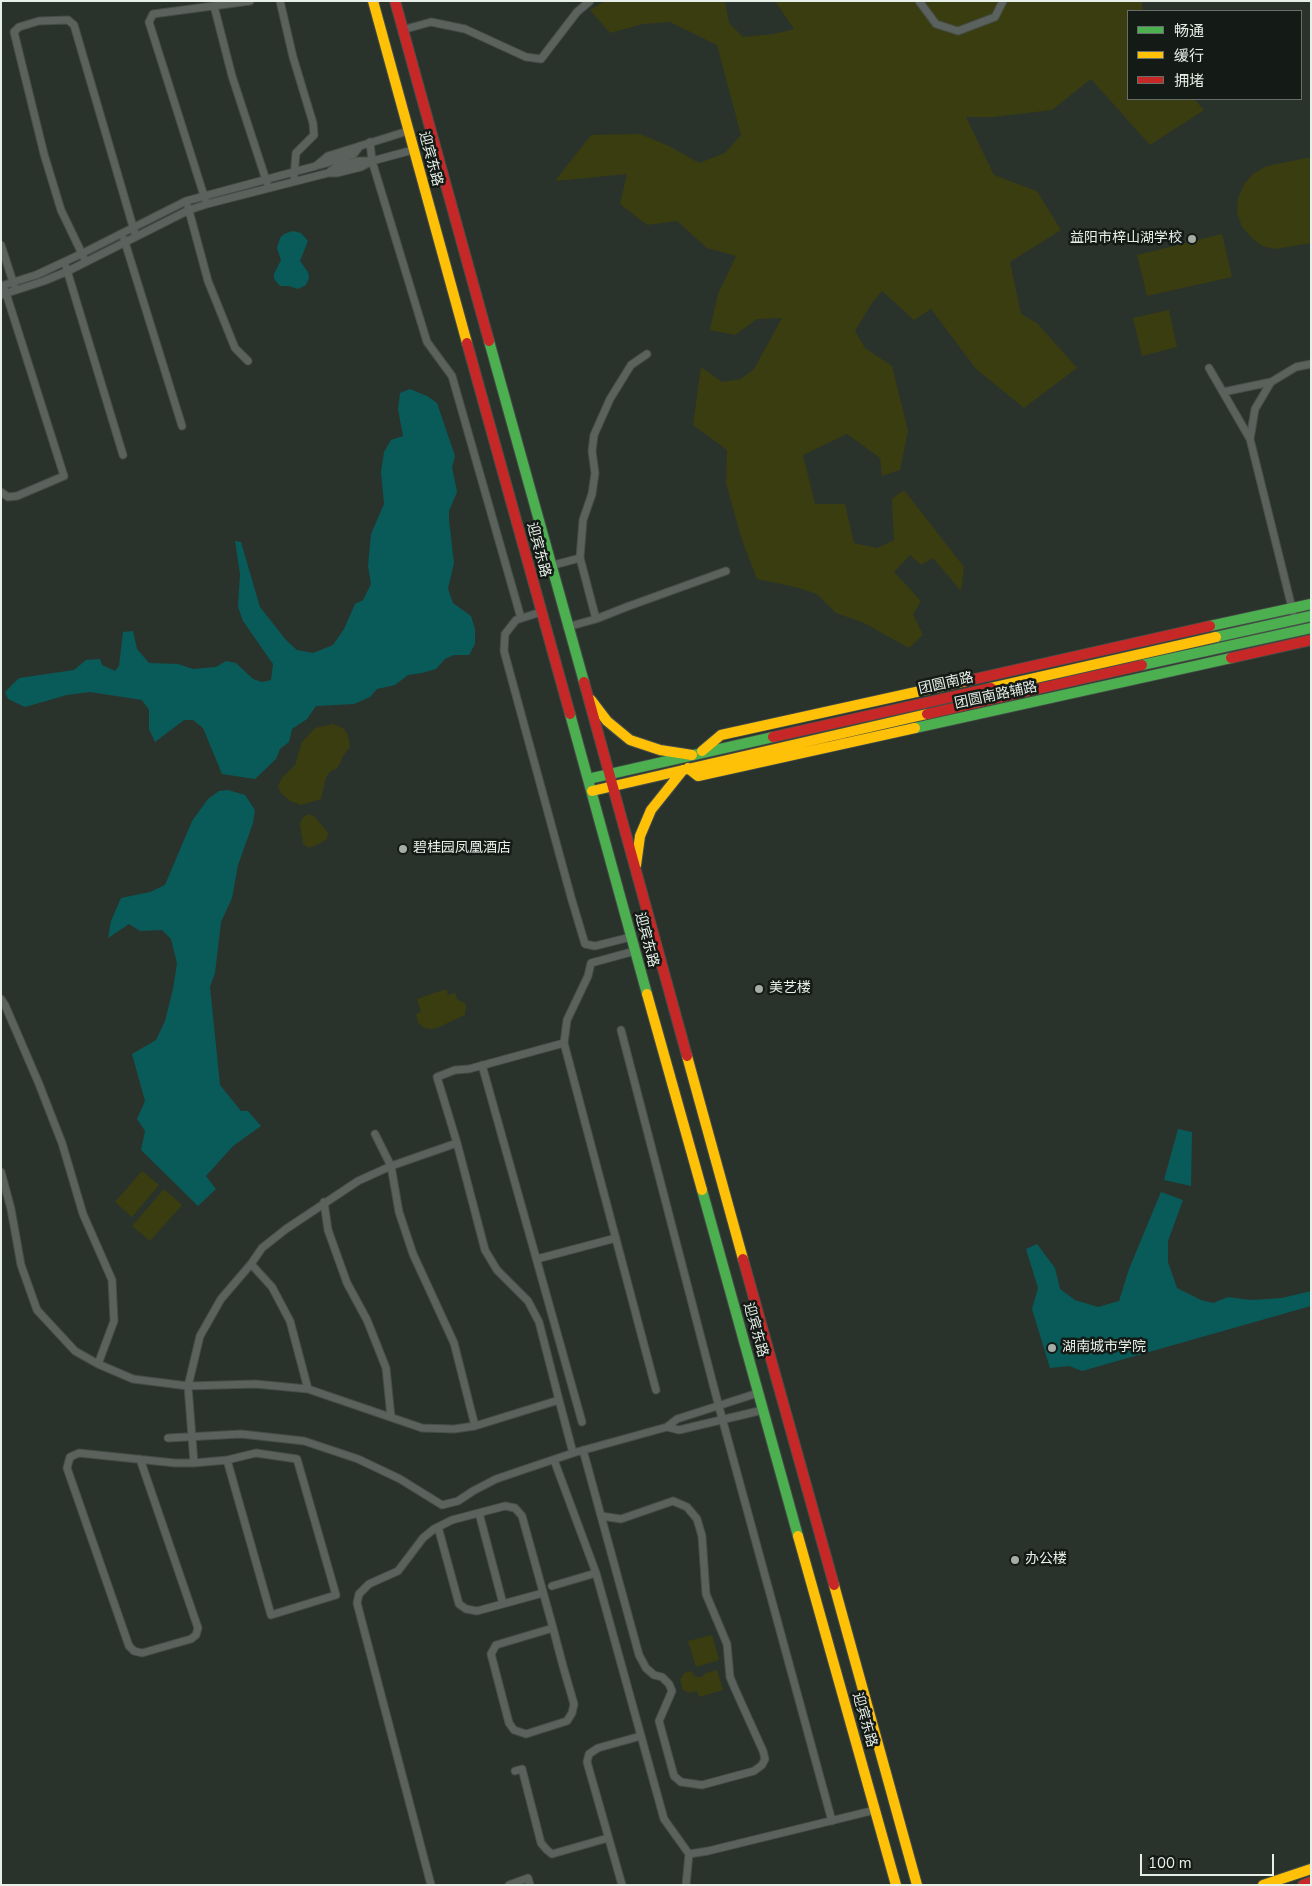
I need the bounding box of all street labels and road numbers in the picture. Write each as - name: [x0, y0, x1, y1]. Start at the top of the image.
- street label: 迎宾东路: [415, 130, 445, 188]
- street label: 迎宾东路: [523, 521, 553, 579]
- street label: 团圆南路: [917, 670, 975, 698]
- street label: 团圆南路辅路: [953, 679, 1039, 713]
- street label: 迎宾东路: [631, 911, 661, 969]
- street label: 迎宾东路: [739, 1301, 771, 1359]
- street label: 迎宾东路: [848, 1691, 880, 1749]

